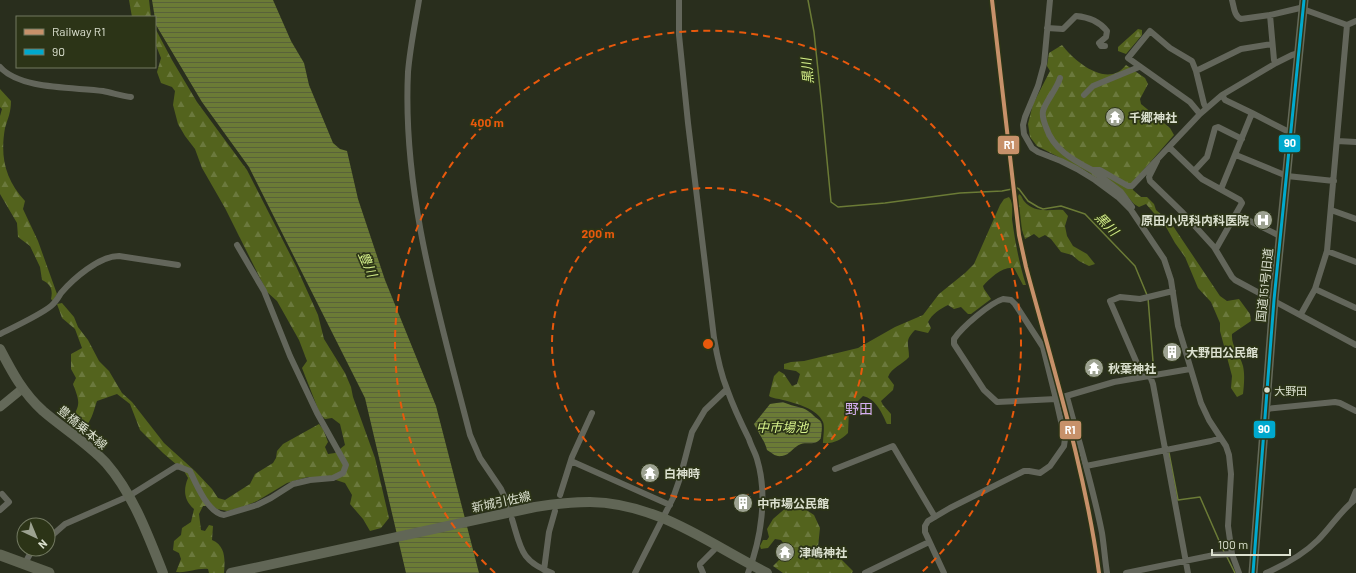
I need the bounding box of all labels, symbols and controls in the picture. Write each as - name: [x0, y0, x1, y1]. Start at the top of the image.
- legend: [16, 16, 156, 68]
- text: Railway R1: [52, 24, 105, 38]
- text: 90: [52, 44, 65, 58]
- water label: 黒川: [797, 55, 816, 85]
- temple icon: 千郷神社: [1104, 106, 1126, 128]
- place label: 千郷神社: [1129, 110, 1177, 124]
- text: 400 m: [470, 115, 504, 129]
- line badge: 90: [1278, 134, 1301, 153]
- line badge: R1: [997, 135, 1020, 155]
- text: 90: [1284, 136, 1296, 149]
- text: R1: [1004, 138, 1014, 151]
- water label: 黒川: [1092, 209, 1123, 240]
- hospital icon: 原田小児科内科医院: [1252, 209, 1274, 231]
- place label: 原田小児科内科医院: [1141, 213, 1249, 227]
- text: 200 m: [582, 226, 614, 240]
- street label: 国道151号旧道: [1253, 247, 1275, 323]
- water label: 豊川: [356, 249, 381, 281]
- centre of rings: [701, 337, 715, 351]
- building icon: 大野田公民館: [1161, 341, 1183, 363]
- place label: 大野田公民館: [1186, 345, 1258, 359]
- temple icon: 秋葉神社: [1083, 357, 1105, 379]
- place label: 秋葉神社: [1108, 361, 1156, 375]
- place label: 大野田: [1274, 384, 1307, 397]
- marker: 大野田: [1262, 385, 1272, 395]
- district label: 野田: [845, 400, 873, 417]
- street label: 豊橋乗本線: [56, 402, 110, 452]
- water label: 中市場池: [756, 419, 810, 435]
- line badge: R1: [1059, 420, 1082, 440]
- line badge: 90: [1253, 420, 1276, 439]
- text: 90: [1258, 422, 1270, 435]
- text: R1: [1065, 423, 1075, 436]
- temple icon: 白神時: [639, 462, 661, 484]
- place label: 白神時: [664, 466, 700, 480]
- street label: 新城引佐線: [470, 488, 532, 514]
- building icon: 中市場公民館: [732, 492, 754, 514]
- place label: 中市場公民館: [757, 496, 829, 510]
- north arrow: [16, 517, 56, 557]
- scale bar: [1212, 531, 1290, 557]
- text: N: [36, 537, 50, 552]
- text: 100 m: [1218, 537, 1248, 551]
- temple icon: 津嶋神社: [774, 541, 796, 563]
- place label: 津嶋神社: [799, 545, 847, 559]

